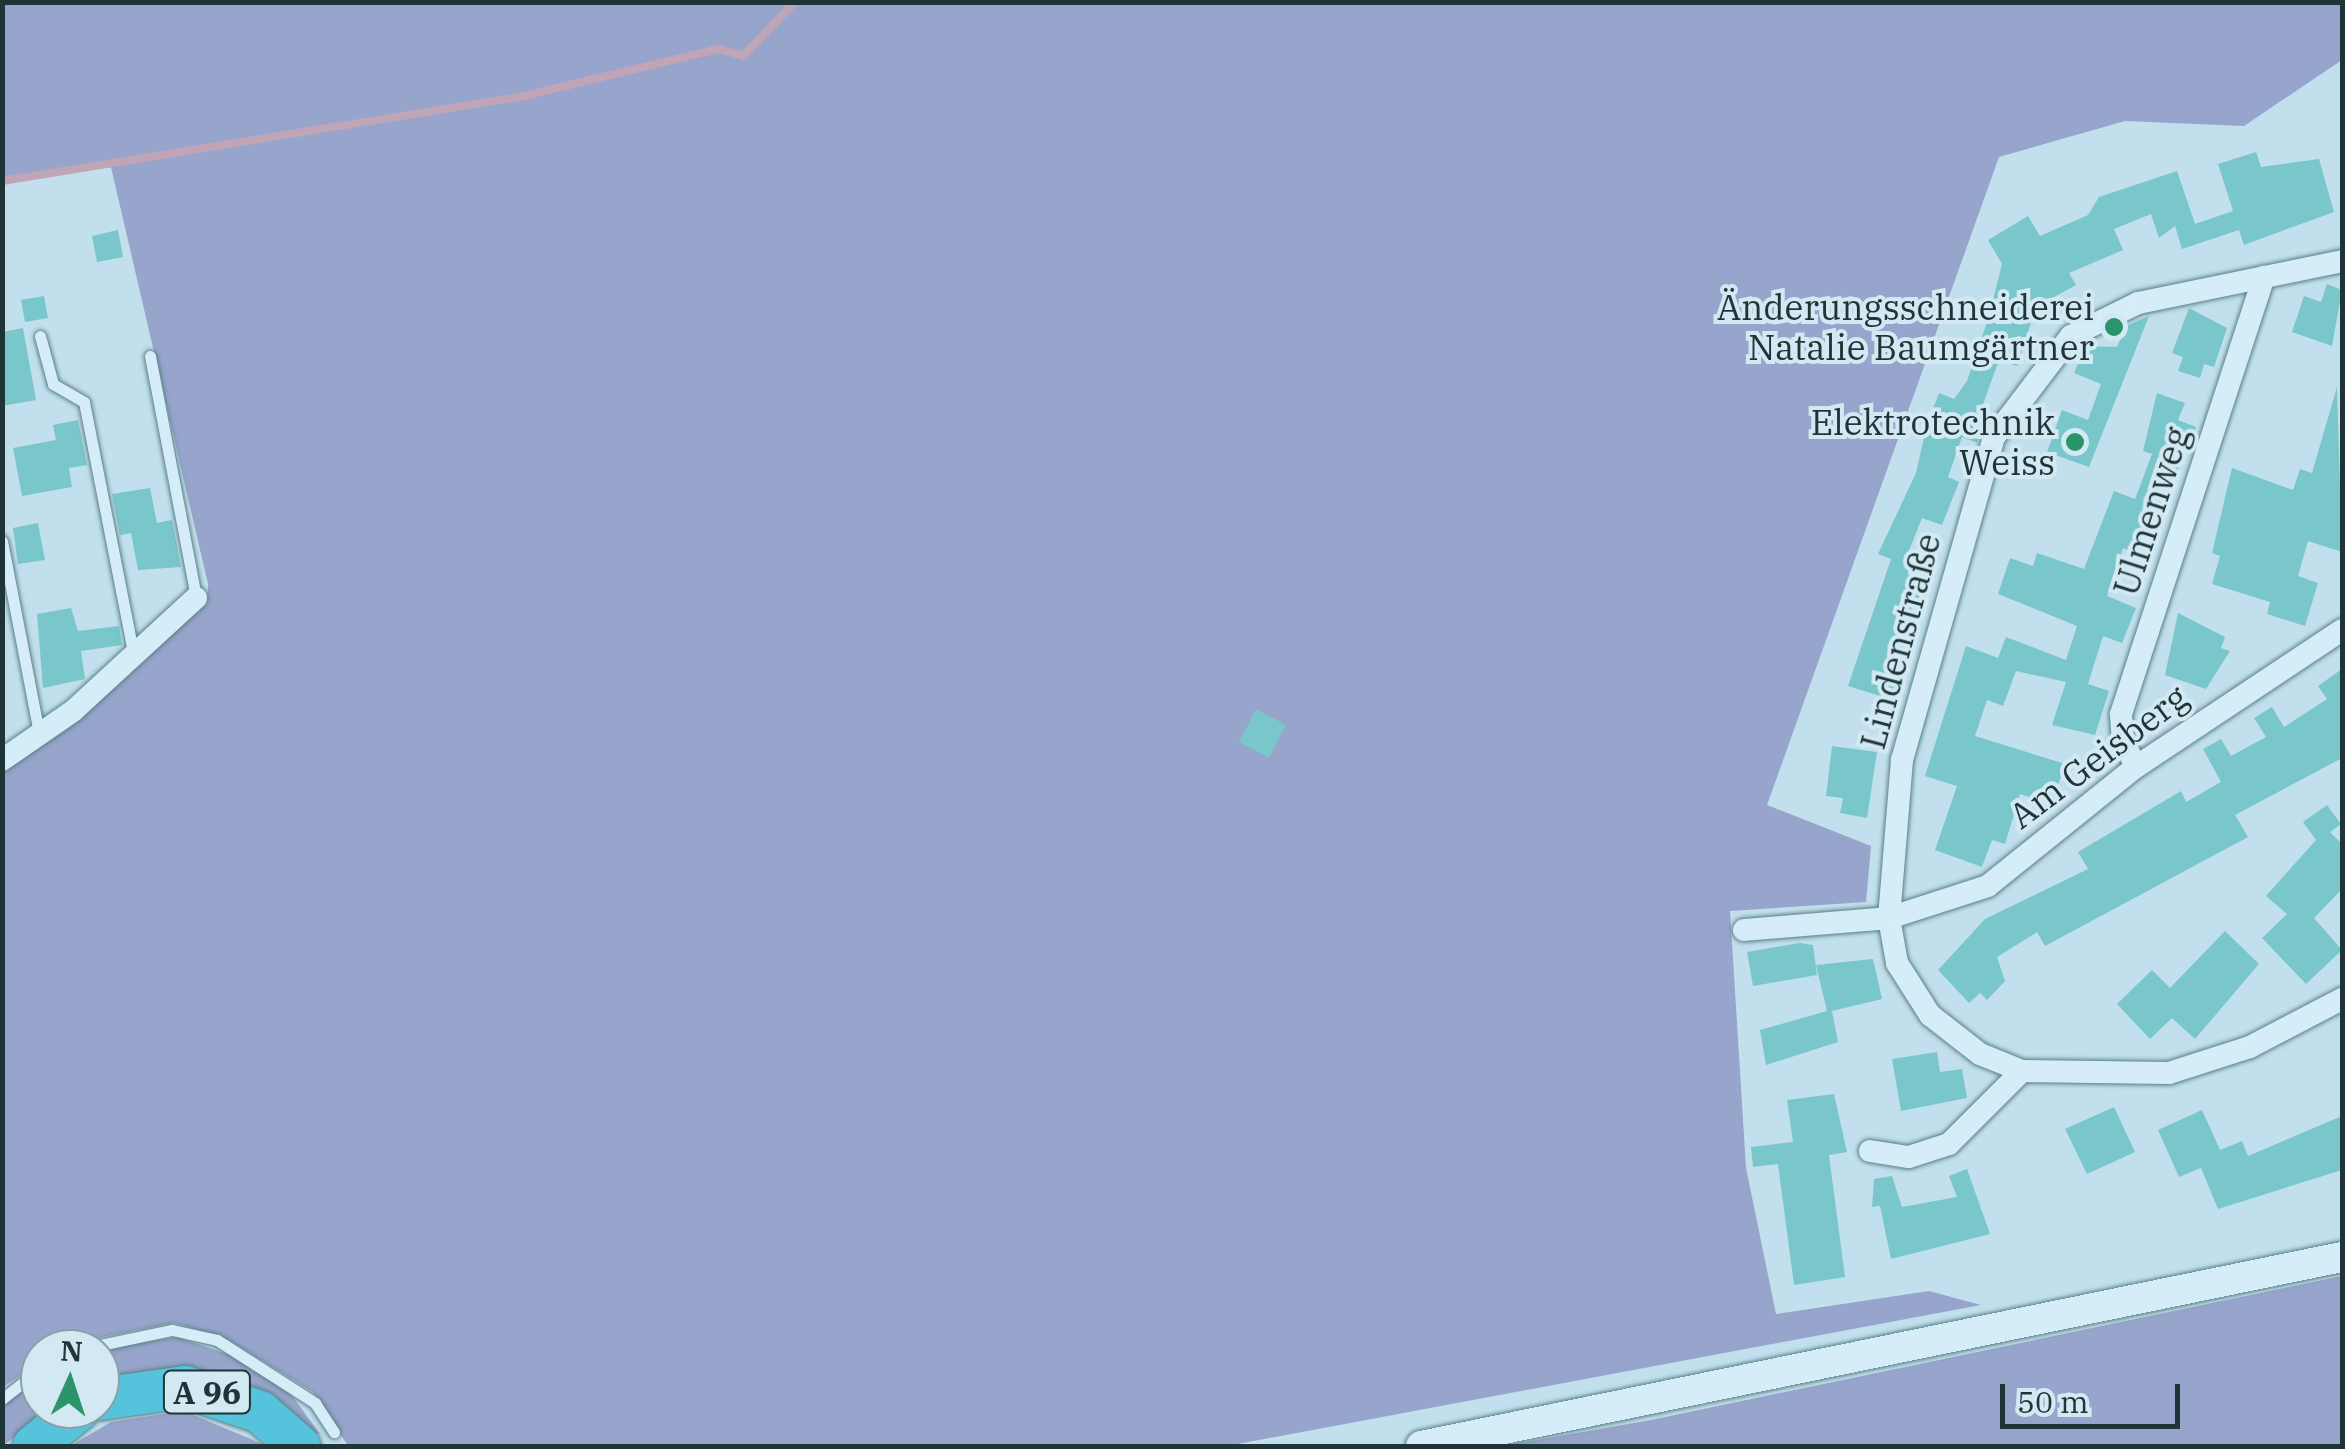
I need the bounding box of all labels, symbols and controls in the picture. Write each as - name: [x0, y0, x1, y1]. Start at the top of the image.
- place label: Änderungsschneiderei Natalie Baumgärtner: [1717, 286, 2094, 368]
- marker: Änderungsschneiderei Natalie Baumgärtner: [2103, 316, 2125, 338]
- place label: Elektrotechnik Weiss: [1811, 401, 2055, 483]
- street label: Ulmenweg: [2104, 421, 2198, 601]
- marker: Elektrotechnik Weiss: [2064, 431, 2086, 453]
- street label: Lindenstraße: [1851, 529, 1949, 753]
- street label: Am Geisberg: [2001, 675, 2195, 837]
- north arrow: [20, 1329, 120, 1429]
- text: N: [59, 1331, 84, 1370]
- scale bar: [2005, 1364, 2185, 1426]
- road number: A 96: [162, 1365, 252, 1419]
- text: 50 m: [2017, 1382, 2089, 1421]

